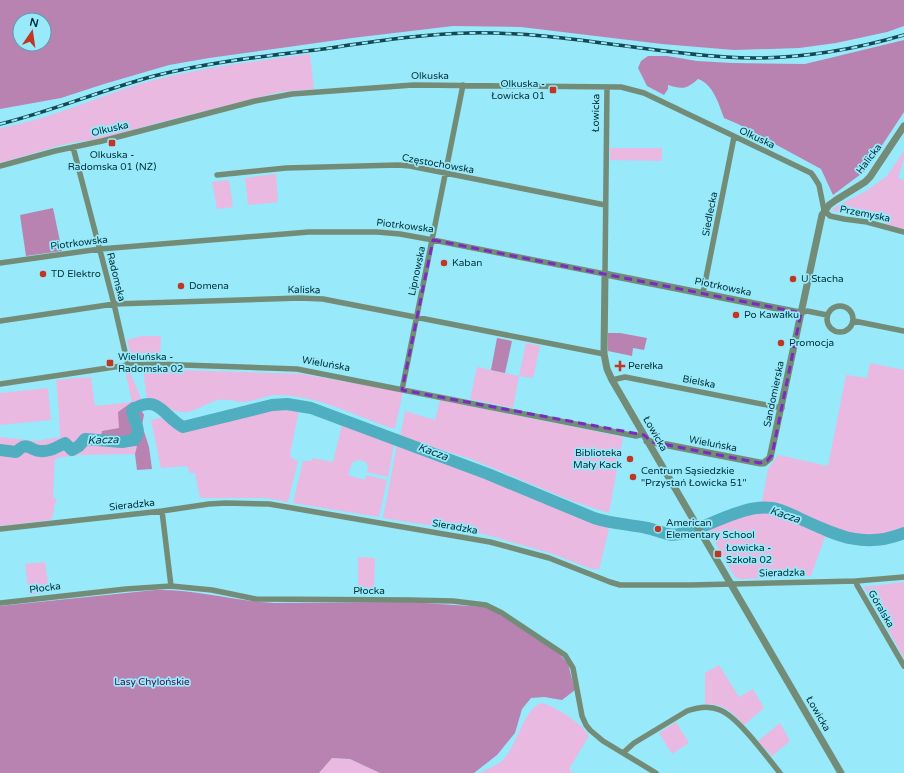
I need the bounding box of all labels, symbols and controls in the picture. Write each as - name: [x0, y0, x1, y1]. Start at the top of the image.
- north arrow: [12, 12, 52, 52]
- text: N: [28, 15, 40, 30]
- street label: Olkuska: [411, 70, 449, 82]
- place label: Olkuska - Łowicka 01: [491, 78, 545, 102]
- marker: Olkuska - Łowicka 01: [548, 85, 558, 95]
- street label: Łowicka: [590, 94, 602, 132]
- street label: Olkuska: [90, 119, 130, 139]
- street label: Olkuska: [737, 125, 777, 151]
- marker: Olkuska - Radomska 01 (NŻ): [107, 138, 117, 148]
- street label: Halicka: [854, 142, 884, 176]
- place label: Olkuska - Radomska 01 (NŻ): [68, 149, 156, 173]
- street label: Częstochowska: [401, 152, 475, 176]
- street label: Siedlecka: [700, 191, 720, 237]
- street label: Przemyska: [839, 203, 891, 225]
- street label: Piotrkowska: [376, 217, 434, 235]
- street label: Piotrkowska: [50, 234, 108, 252]
- street label: Lipnowska: [406, 245, 428, 297]
- street label: Radomska: [104, 251, 128, 303]
- place label: Kaban: [452, 257, 482, 269]
- marker: Kaban: [439, 258, 449, 268]
- place label: TD Elektro: [51, 268, 101, 280]
- marker: TD Elektro: [38, 269, 48, 279]
- place label: U Stacha: [801, 273, 844, 285]
- marker: U Stacha: [788, 274, 798, 284]
- street label: Piotrkowska: [693, 275, 753, 299]
- place label: Domena: [189, 280, 229, 292]
- marker: Domena: [176, 281, 186, 291]
- street label: Kaliska: [287, 284, 321, 296]
- place label: Po Kawałku: [744, 309, 799, 321]
- marker: Po Kawałku: [731, 310, 741, 320]
- place label: Promocja: [789, 337, 834, 349]
- marker: Promocja: [776, 338, 786, 348]
- place label: Wieluńska - Radomska 02: [118, 351, 183, 375]
- street label: Wieluńska: [301, 354, 351, 374]
- marker: Wieluńska - Radomska 02: [105, 358, 115, 368]
- place label: Perełka: [628, 360, 663, 372]
- street label: Sandomierska: [761, 360, 787, 428]
- marker: Perełka: [615, 361, 625, 371]
- street label: Bielska: [682, 373, 716, 391]
- street label: Łowicka: [640, 414, 670, 454]
- water label: Kacza: [87, 433, 120, 447]
- street label: Wieluńska: [688, 433, 738, 455]
- water label: Kacza: [416, 441, 451, 464]
- place label: Biblioteka Mały Kack: [573, 447, 623, 471]
- marker: Biblioteka Mały Kack: [625, 454, 635, 464]
- place label: Centrum Sąsiedzkie "Przystań Łowicka 51": [641, 465, 747, 489]
- marker: Centrum Sąsiedzkie "Przystań Łowicka 51": [628, 472, 638, 482]
- street label: Sieradzka: [109, 497, 155, 513]
- water label: Kacza: [768, 504, 803, 526]
- street label: Sieradzka: [431, 517, 479, 537]
- place label: American Elementary School: [666, 517, 755, 541]
- marker: American Elementary School: [653, 524, 663, 534]
- place label: Łowicka - Szkoła 02: [726, 542, 772, 566]
- marker: Łowicka - Szkoła 02: [713, 549, 723, 559]
- street label: Sieradzka: [759, 567, 805, 579]
- street label: Płocka: [29, 580, 61, 596]
- street label: Płocka: [353, 585, 385, 597]
- street label: Góralska: [865, 588, 897, 630]
- park label: Lasy Chylońskie: [114, 676, 190, 688]
- street label: Łowicka: [803, 694, 833, 734]

